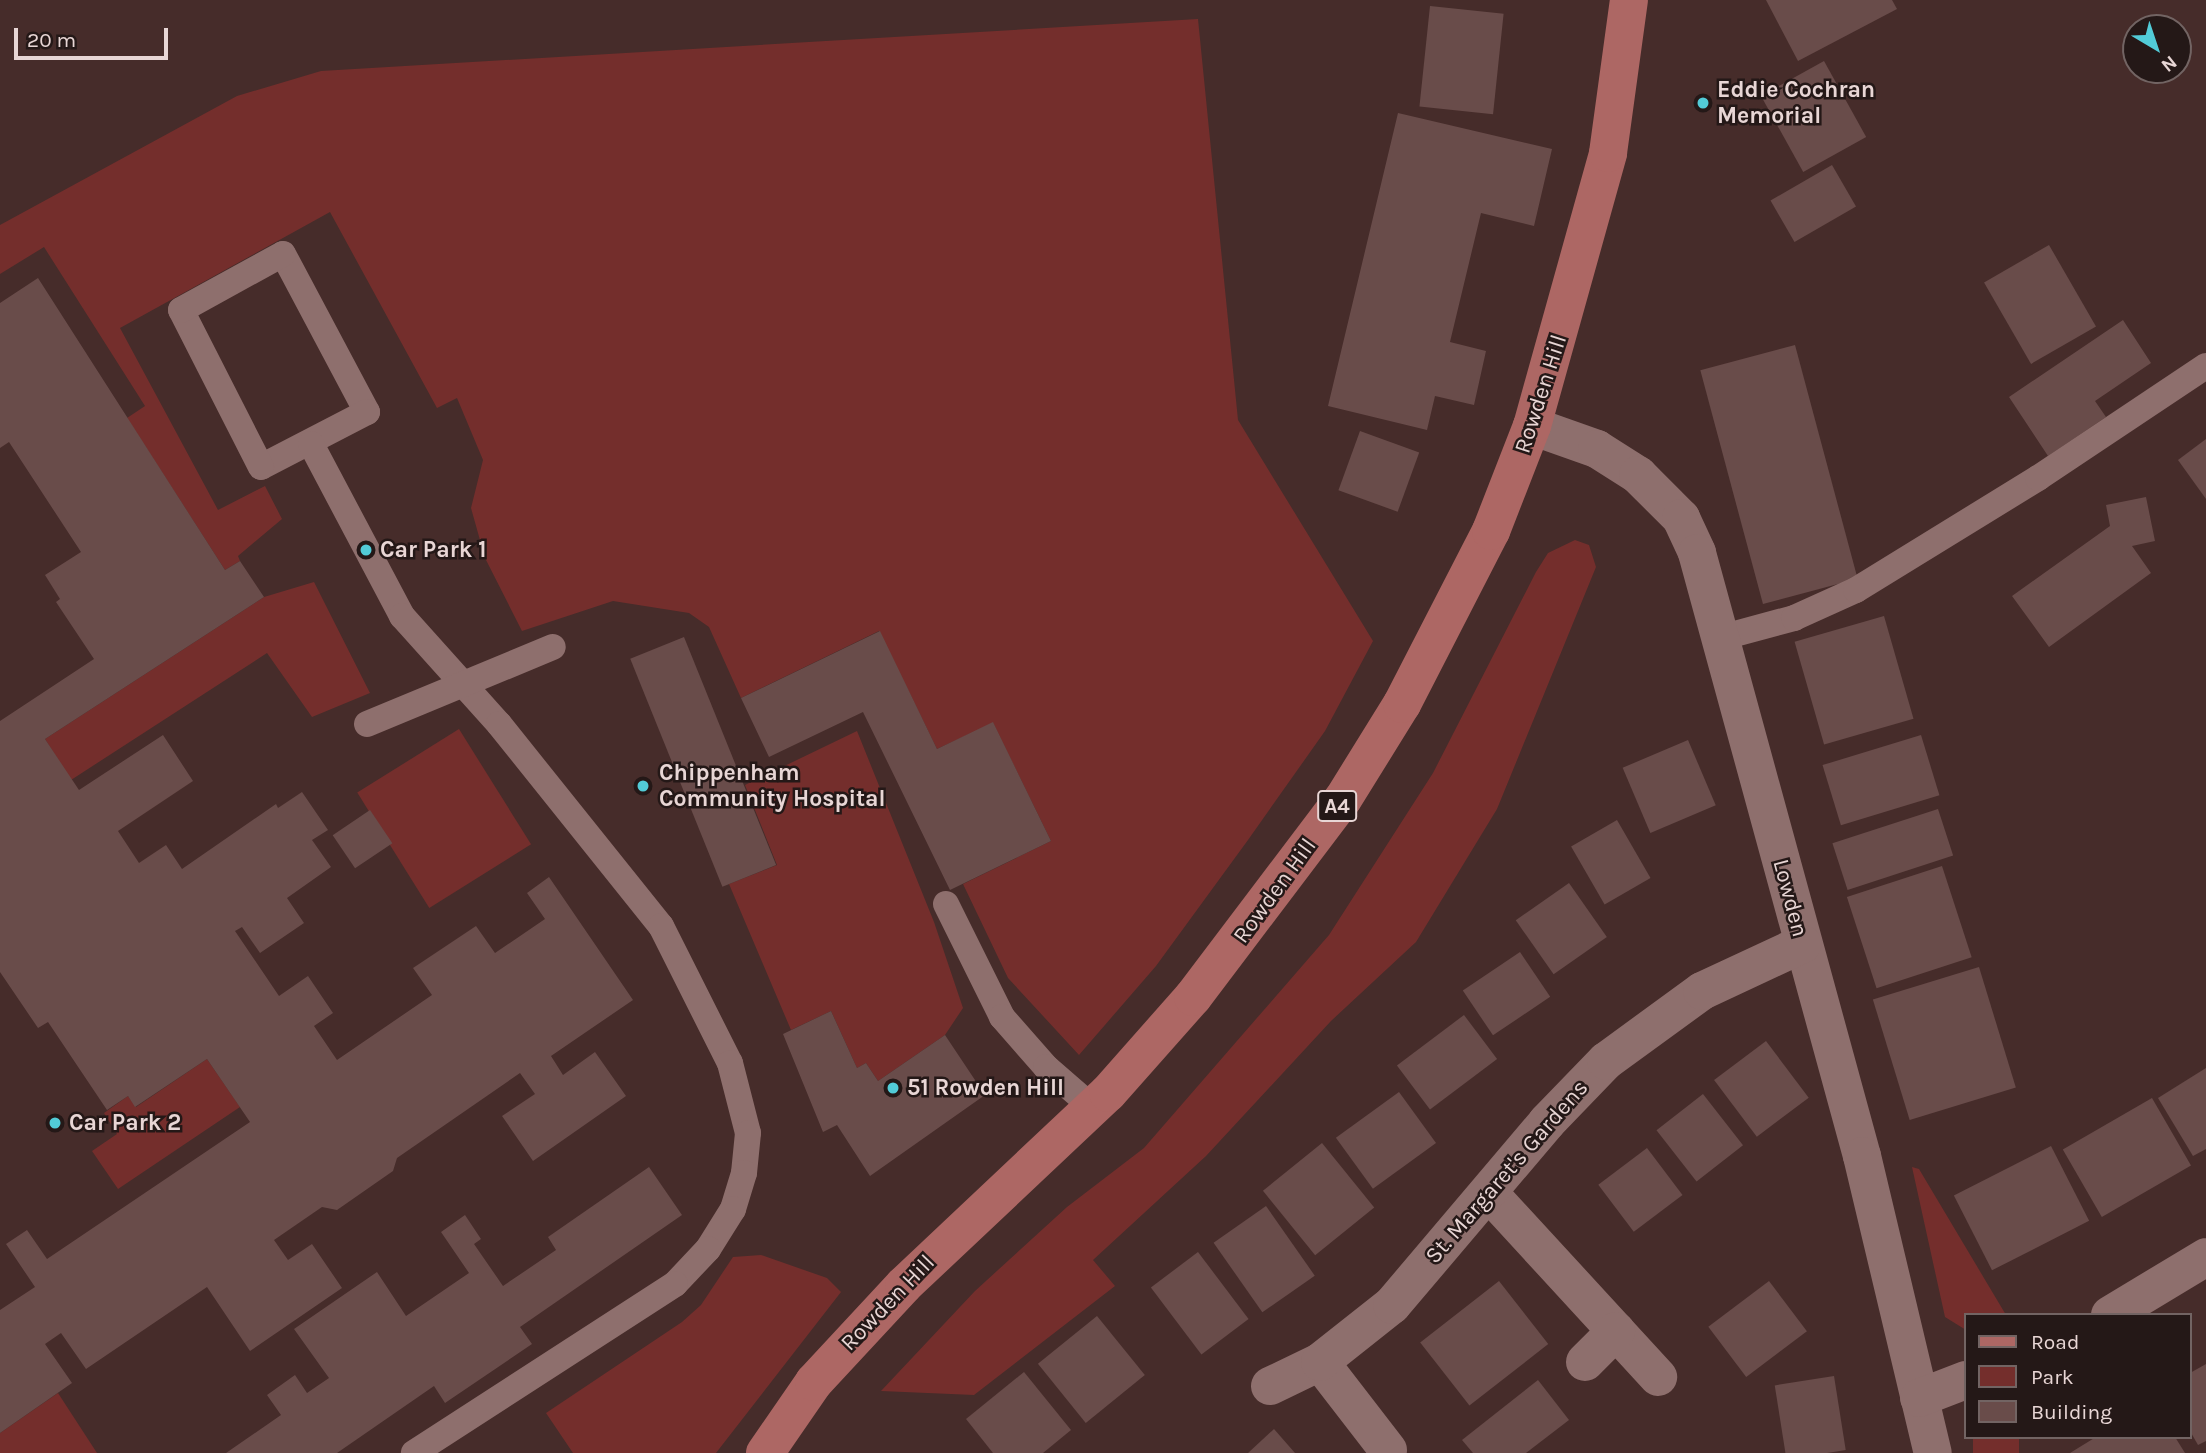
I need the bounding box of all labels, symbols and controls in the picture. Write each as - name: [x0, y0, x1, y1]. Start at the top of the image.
- scale bar: [18, 14, 172, 58]
- north arrow: [2122, 14, 2192, 84]
- text: 20 m: [27, 28, 76, 52]
- text: N: [2157, 51, 2181, 77]
- place label: Eddie Cochran Memorial: [1717, 76, 1875, 130]
- marker: Eddie Cochran Memorial: [1695, 95, 1711, 111]
- street label: Rowden Hill: [1509, 331, 1573, 457]
- place label: Car Park 1: [380, 536, 486, 564]
- marker: Car Park 1: [358, 542, 374, 558]
- place label: Chippenham Community Hospital: [659, 759, 885, 813]
- marker: Chippenham Community Hospital: [633, 776, 653, 796]
- road number: A4: [1316, 788, 1358, 824]
- street label: Rowden Hill: [1228, 833, 1322, 949]
- street label: Lowden: [1766, 856, 1814, 940]
- place label: 51 Rowden Hill: [907, 1074, 1064, 1102]
- street label: St. Margaret's Gardens: [1420, 1074, 1594, 1270]
- marker: 51 Rowden Hill: [885, 1080, 901, 1096]
- place label: Car Park 2: [69, 1109, 181, 1137]
- marker: Car Park 2: [47, 1115, 63, 1131]
- street label: Rowden Hill: [835, 1249, 941, 1357]
- legend: [1965, 1313, 2192, 1439]
- text: Road: [2031, 1330, 2079, 1354]
- text: Park: [2031, 1365, 2074, 1389]
- text: Building: [2031, 1400, 2112, 1424]

